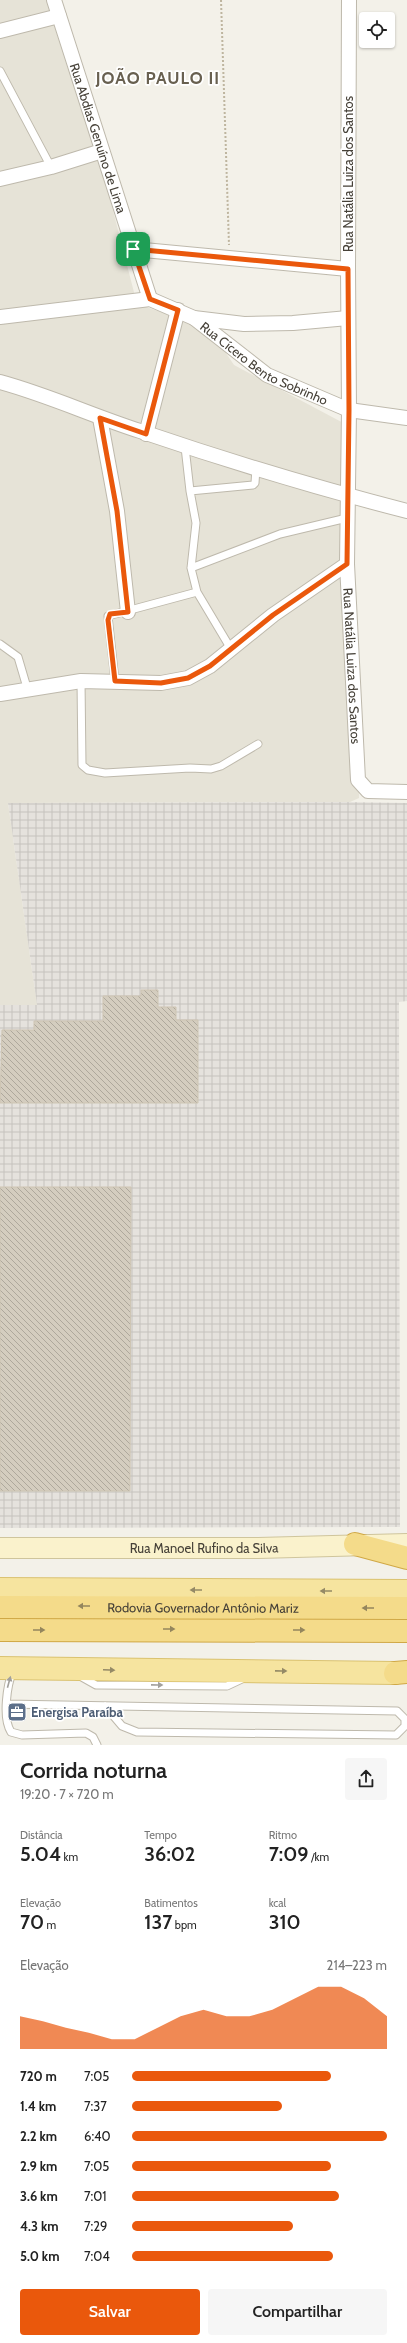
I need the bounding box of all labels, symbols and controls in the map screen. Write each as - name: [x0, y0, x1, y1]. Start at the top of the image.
- map controls: [359, 12, 395, 48]
- button: locate: [359, 12, 395, 48]
- street label: Rua Abdias Genuíno de Lima: [67, 61, 130, 216]
- district label: JOÃO PAULO II: [95, 68, 220, 88]
- street label: Rua Natália Luiza dos Santos: [340, 95, 356, 252]
- pin: [116, 232, 150, 266]
- icon: arrive: [122, 238, 144, 260]
- street label: Rua Cícero Bento Sobrinho: [197, 318, 330, 408]
- street label: Rua Natália Luiza dos Santos: [340, 587, 364, 745]
- street label: Rua Manoel Rufino da Silva: [130, 1539, 279, 1556]
- one-way arrow: [189, 1587, 202, 1593]
- one-way arrow: [319, 1588, 332, 1594]
- street label: Rodovia Governador Antônio Mariz: [107, 1599, 299, 1616]
- one-way arrow: [77, 1603, 90, 1609]
- one-way arrow: [361, 1605, 374, 1611]
- one-way arrow: [163, 1626, 176, 1632]
- one-way arrow: [33, 1627, 46, 1633]
- one-way arrow: [293, 1627, 306, 1633]
- one-way arrow: [103, 1667, 116, 1673]
- one-way arrow: [275, 1668, 287, 1675]
- one-way arrow: [6, 1676, 12, 1688]
- one-way arrow: [151, 1682, 163, 1689]
- office icon: Energisa Paraíba: [6, 1701, 28, 1723]
- place label: Energisa Paraíba: [31, 1704, 124, 1720]
- text: Corrida noturna: [20, 1757, 167, 1784]
- button: share: [345, 1758, 387, 1800]
- text: 19:20 · 7 × 720 m: [20, 1786, 114, 1802]
- text: Distância: [20, 1828, 63, 1842]
- text: Tempo: [144, 1828, 177, 1842]
- text: Ritmo: [269, 1828, 297, 1842]
- text: 5.04: [20, 1842, 61, 1866]
- text: 36:02: [144, 1842, 195, 1866]
- text: 7:09: [269, 1842, 309, 1866]
- text: km: [61, 1850, 78, 1864]
- text: /km: [309, 1850, 329, 1864]
- text: Elevação: [20, 1896, 61, 1910]
- text: Batimentos: [144, 1896, 198, 1910]
- text: kcal: [269, 1896, 286, 1910]
- text: 70: [20, 1910, 44, 1934]
- text: 137: [144, 1910, 172, 1934]
- text: 310: [269, 1910, 301, 1934]
- text: m: [44, 1918, 56, 1932]
- text: bpm: [172, 1918, 197, 1932]
- text: Elevação: [20, 1957, 69, 1973]
- text: 214–223 m: [327, 1957, 387, 1973]
- text: 720 m: [20, 2068, 57, 2084]
- text: 7:05: [84, 2068, 109, 2084]
- text: 1.4 km: [20, 2098, 56, 2114]
- text: 7:37: [84, 2098, 107, 2114]
- text: 2.2 km: [20, 2128, 57, 2144]
- text: 6:40: [84, 2128, 111, 2144]
- text: 2.9 km: [20, 2158, 57, 2174]
- text: 7:05: [84, 2158, 109, 2174]
- text: 3.6 km: [20, 2188, 58, 2204]
- text: 7:01: [84, 2188, 107, 2204]
- text: 4.3 km: [20, 2218, 59, 2234]
- text: 7:29: [84, 2218, 107, 2234]
- text: 5.0 km: [20, 2248, 59, 2264]
- text: 7:04: [84, 2248, 110, 2264]
- button: Salvar: [20, 2289, 200, 2335]
- button: Compartilhar: [208, 2289, 387, 2335]

